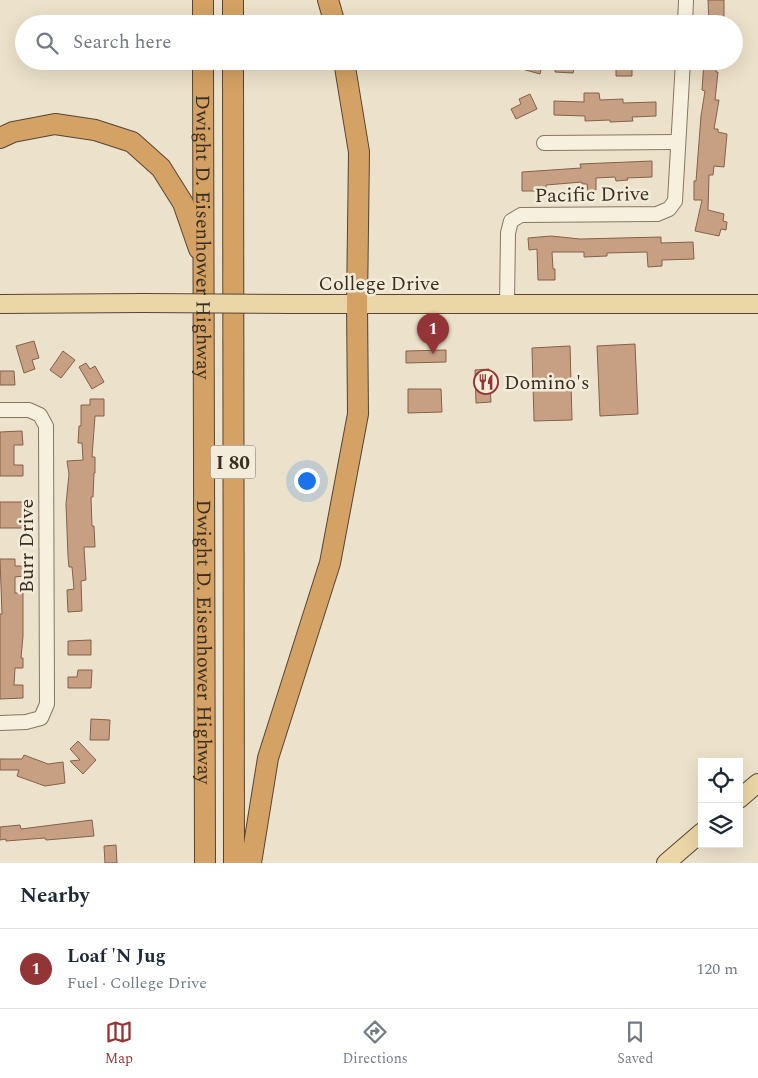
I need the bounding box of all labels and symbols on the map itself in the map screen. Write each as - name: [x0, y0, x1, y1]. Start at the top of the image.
- street label: Dwight D. Eisenhower Highway: [187, 95, 218, 381]
- street label: Pacific Drive: [534, 179, 650, 211]
- street label: College Drive: [318, 269, 440, 299]
- pin: 1: [417, 313, 449, 354]
- place label: Domino's: [504, 368, 590, 398]
- restaurant icon: Domino's: [473, 369, 499, 395]
- road number: I 80: [210, 446, 256, 478]
- your location: [294, 468, 320, 494]
- street label: Burr Drive: [12, 499, 42, 593]
- street label: Dwight D. Eisenhower Highway: [188, 500, 219, 786]

